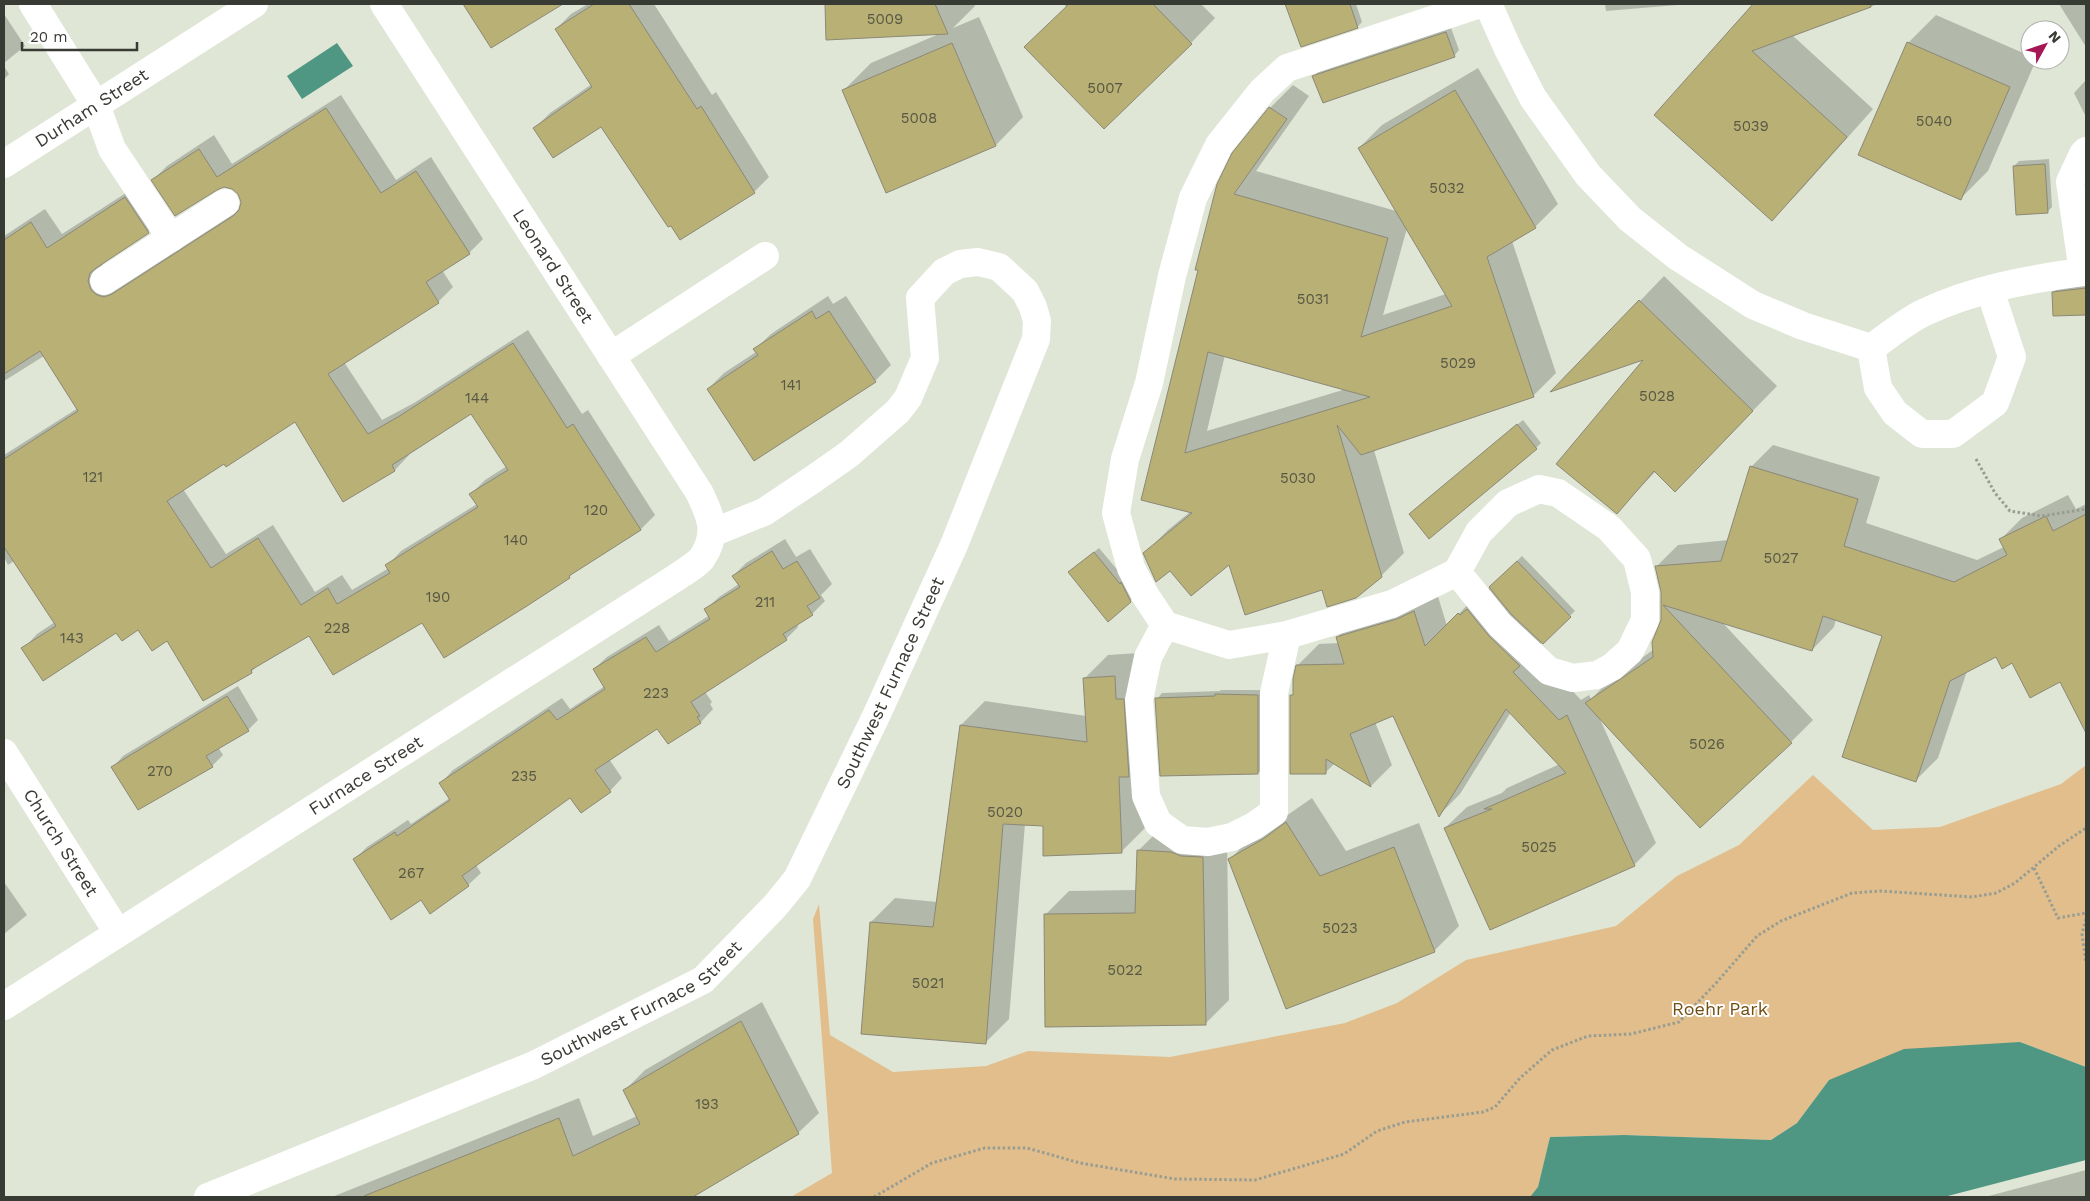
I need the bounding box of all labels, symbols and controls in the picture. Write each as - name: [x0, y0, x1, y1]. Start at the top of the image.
- house number: 5009: [867, 10, 903, 28]
- scale bar: [22, 20, 138, 52]
- north arrow: [2020, 20, 2070, 70]
- text: 20 m: [30, 28, 68, 46]
- text: N: [2045, 28, 2064, 46]
- street label: Durham Street: [31, 63, 152, 151]
- house number: 5007: [1087, 79, 1123, 97]
- house number: 5008: [901, 109, 937, 127]
- house number: 5040: [1916, 112, 1952, 130]
- house number: 5039: [1733, 117, 1769, 135]
- house number: 5032: [1429, 179, 1465, 197]
- street label: Leonard Street: [509, 205, 598, 327]
- house number: 5031: [1297, 290, 1329, 308]
- house number: 5029: [1440, 354, 1476, 372]
- house number: 141: [781, 376, 801, 394]
- house number: 5028: [1639, 387, 1675, 405]
- house number: 144: [465, 389, 489, 407]
- house number: 121: [83, 468, 103, 486]
- house number: 5030: [1280, 469, 1316, 487]
- house number: 120: [584, 501, 608, 519]
- house number: 140: [504, 531, 528, 549]
- house number: 5027: [1764, 549, 1798, 567]
- street label: Southwest Furnace Street: [831, 573, 948, 792]
- house number: 190: [426, 588, 450, 606]
- house number: 211: [755, 593, 775, 611]
- house number: 228: [324, 619, 350, 637]
- house number: 143: [60, 629, 84, 647]
- house number: 223: [643, 684, 669, 702]
- street label: Furnace Street: [305, 731, 427, 819]
- house number: 5026: [1689, 735, 1725, 753]
- house number: 270: [147, 762, 173, 780]
- house number: 235: [511, 767, 537, 785]
- street label: Church Street: [19, 785, 103, 900]
- house number: 5020: [987, 803, 1023, 821]
- house number: 5025: [1521, 838, 1557, 856]
- house number: 267: [398, 864, 424, 882]
- house number: 5023: [1322, 919, 1358, 937]
- street label: Southwest Furnace Street: [537, 936, 746, 1070]
- house number: 5022: [1107, 961, 1143, 979]
- house number: 5021: [912, 974, 944, 992]
- park label: Roehr Park: [1672, 998, 1768, 1019]
- house number: 193: [695, 1095, 719, 1113]

